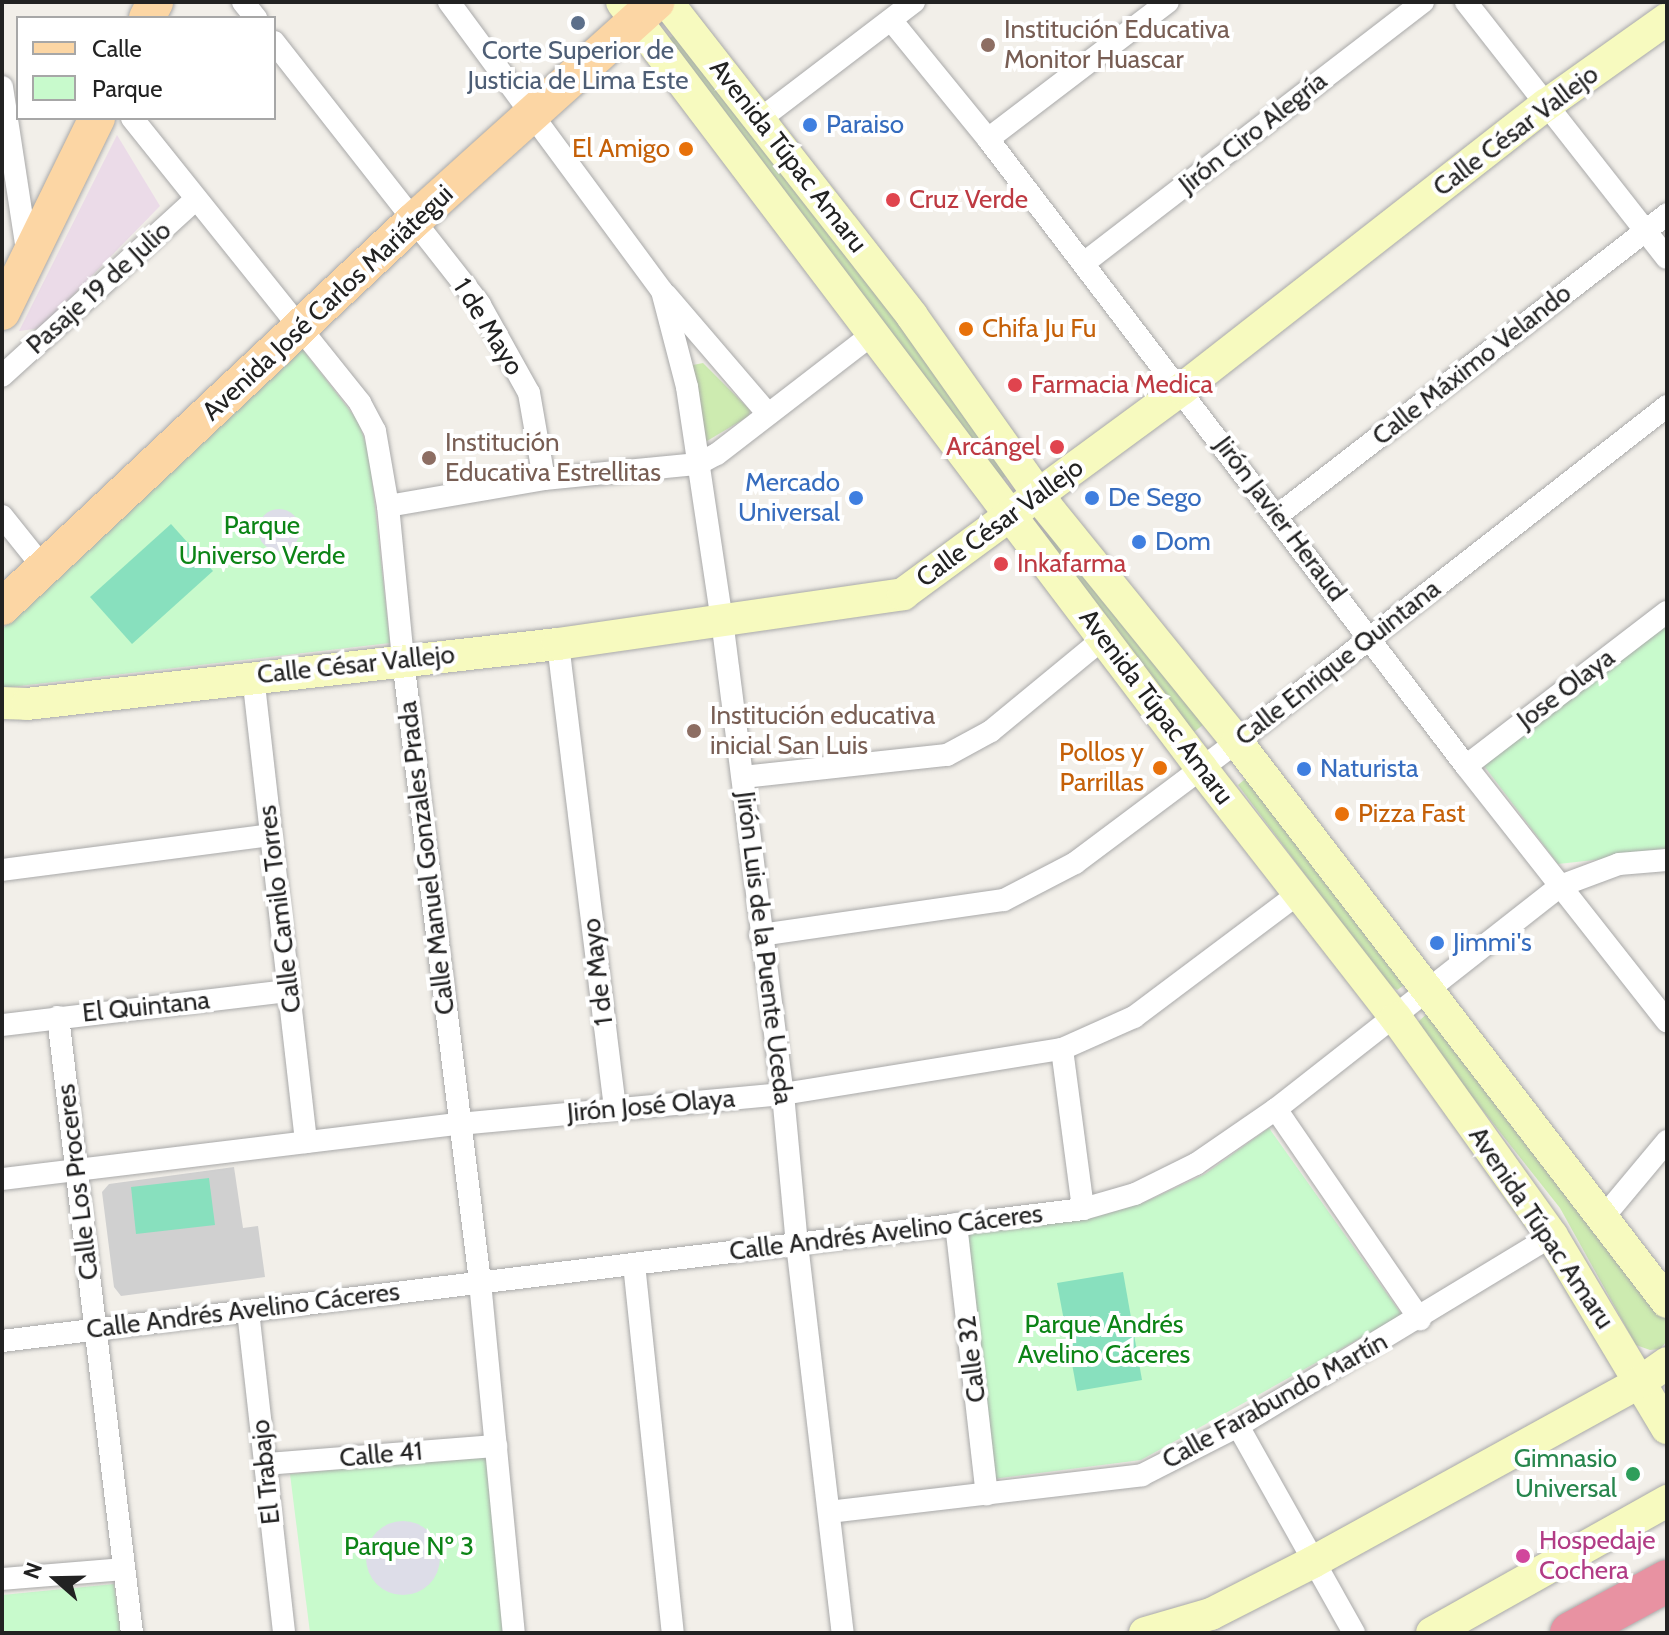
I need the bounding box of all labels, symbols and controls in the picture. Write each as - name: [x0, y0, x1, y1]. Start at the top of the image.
- marker: Corte Superior de Justicia de Lima Este: [569, 14, 587, 32]
- place label: Institución Educativa Monitor Huascar: [1004, 14, 1230, 76]
- legend: [16, 16, 276, 120]
- text: Calle: [92, 34, 142, 63]
- place label: Corte Superior de Justicia de Lima Este: [468, 35, 688, 96]
- marker: Institución Educativa Monitor Huascar: [979, 36, 997, 54]
- street label: Avenida Túpac Amaru: [703, 53, 873, 259]
- street label: Calle César Vallejo: [1427, 59, 1605, 203]
- street label: Jirón Ciro Alegría: [1173, 66, 1333, 200]
- text: Parque: [92, 74, 162, 103]
- place label: Paraiso: [826, 109, 904, 141]
- marker: Paraiso: [801, 116, 819, 134]
- place label: El Amigo: [572, 133, 670, 165]
- marker: El Amigo: [677, 140, 695, 158]
- street label: Avenida José Carlos Mariátegui: [196, 179, 460, 427]
- place label: Cruz Verde: [909, 184, 1028, 216]
- marker: Cruz Verde: [884, 191, 902, 209]
- street label: Pasaje 19 de Julio: [20, 215, 178, 361]
- street label: 1 de Mayo: [446, 273, 530, 381]
- street label: Calle Máximo Velando: [1366, 278, 1578, 452]
- place label: Chifa Ju Fu: [982, 313, 1096, 345]
- marker: Chifa Ju Fu: [957, 320, 975, 338]
- place label: Farmacia Medica: [1031, 369, 1213, 401]
- marker: Farmacia Medica: [1006, 376, 1024, 394]
- place label: Institución Educativa Estrellitas: [445, 427, 661, 488]
- street label: Jirón Javier Heraud: [1208, 430, 1352, 608]
- place label: Arcángel: [946, 431, 1041, 463]
- marker: Arcángel: [1048, 438, 1066, 456]
- marker: Institución Educativa Estrellitas: [420, 449, 438, 467]
- street label: Calle César Vallejo: [910, 452, 1090, 594]
- place label: Mercado Universal: [738, 467, 840, 528]
- place label: De Sego: [1108, 482, 1202, 514]
- marker: Mercado Universal: [847, 489, 865, 507]
- marker: De Sego: [1083, 489, 1101, 507]
- park label: Parque Universo Verde: [179, 510, 345, 572]
- place label: Dom: [1155, 526, 1211, 558]
- marker: Dom: [1130, 533, 1148, 551]
- place label: Inkafarma: [1017, 548, 1126, 580]
- marker: Inkafarma: [992, 555, 1010, 573]
- street label: Calle Enrique Quintana: [1229, 573, 1447, 753]
- street label: Avenida Túpac Amaru: [1072, 603, 1240, 811]
- street label: Calle César Vallejo: [256, 639, 456, 691]
- street label: Jose Olaya: [1511, 642, 1621, 736]
- street label: Calle Manuel Gonzales Prada: [392, 699, 462, 1017]
- place label: Institución educativa inicial San Luis: [710, 700, 935, 762]
- marker: Institución educativa inicial San Luis: [685, 722, 703, 740]
- place label: Pollos y Parrillas: [1059, 737, 1144, 798]
- place label: Naturista: [1320, 753, 1418, 785]
- marker: Pollos y Parrillas: [1151, 759, 1169, 777]
- marker: Naturista: [1295, 760, 1313, 778]
- street label: Jirón Luis de la Puente Uceda: [729, 790, 799, 1106]
- place label: Pizza Fast: [1358, 798, 1465, 830]
- street label: Calle Camilo Torres: [252, 803, 308, 1015]
- marker: Pizza Fast: [1333, 805, 1351, 823]
- street label: 1 de Mayo: [576, 916, 620, 1028]
- place label: Jimmi's: [1453, 927, 1532, 959]
- marker: Jimmi's: [1428, 934, 1446, 952]
- street label: El Quintana: [81, 985, 211, 1029]
- street label: Calle Los Proceres: [50, 1082, 106, 1282]
- street label: Jirón José Olaya: [566, 1083, 736, 1129]
- street label: Avenida Túpac Amaru: [1462, 1121, 1620, 1335]
- street label: Calle Andrés Avelino Cáceres: [728, 1198, 1044, 1268]
- street label: Calle Andrés Avelino Cáceres: [85, 1276, 401, 1346]
- park label: Parque Andrés Avelino Cáceres: [1018, 1309, 1190, 1370]
- street label: Calle 32: [951, 1314, 993, 1404]
- street label: Calle Farabundo Martín: [1157, 1326, 1393, 1476]
- street label: El Trabajo: [245, 1418, 287, 1526]
- street label: Calle 41: [338, 1436, 424, 1474]
- place label: Gimnasio Universal: [1514, 1443, 1617, 1504]
- marker: Gimnasio Universal: [1624, 1465, 1642, 1483]
- place label: Hospedaje Cochera: [1539, 1525, 1656, 1586]
- park label: Parque Nº 3: [344, 1531, 474, 1563]
- north arrow: [16, 1539, 96, 1619]
- marker: Hospedaje Cochera: [1514, 1547, 1532, 1565]
- text: N: [18, 1559, 48, 1583]

